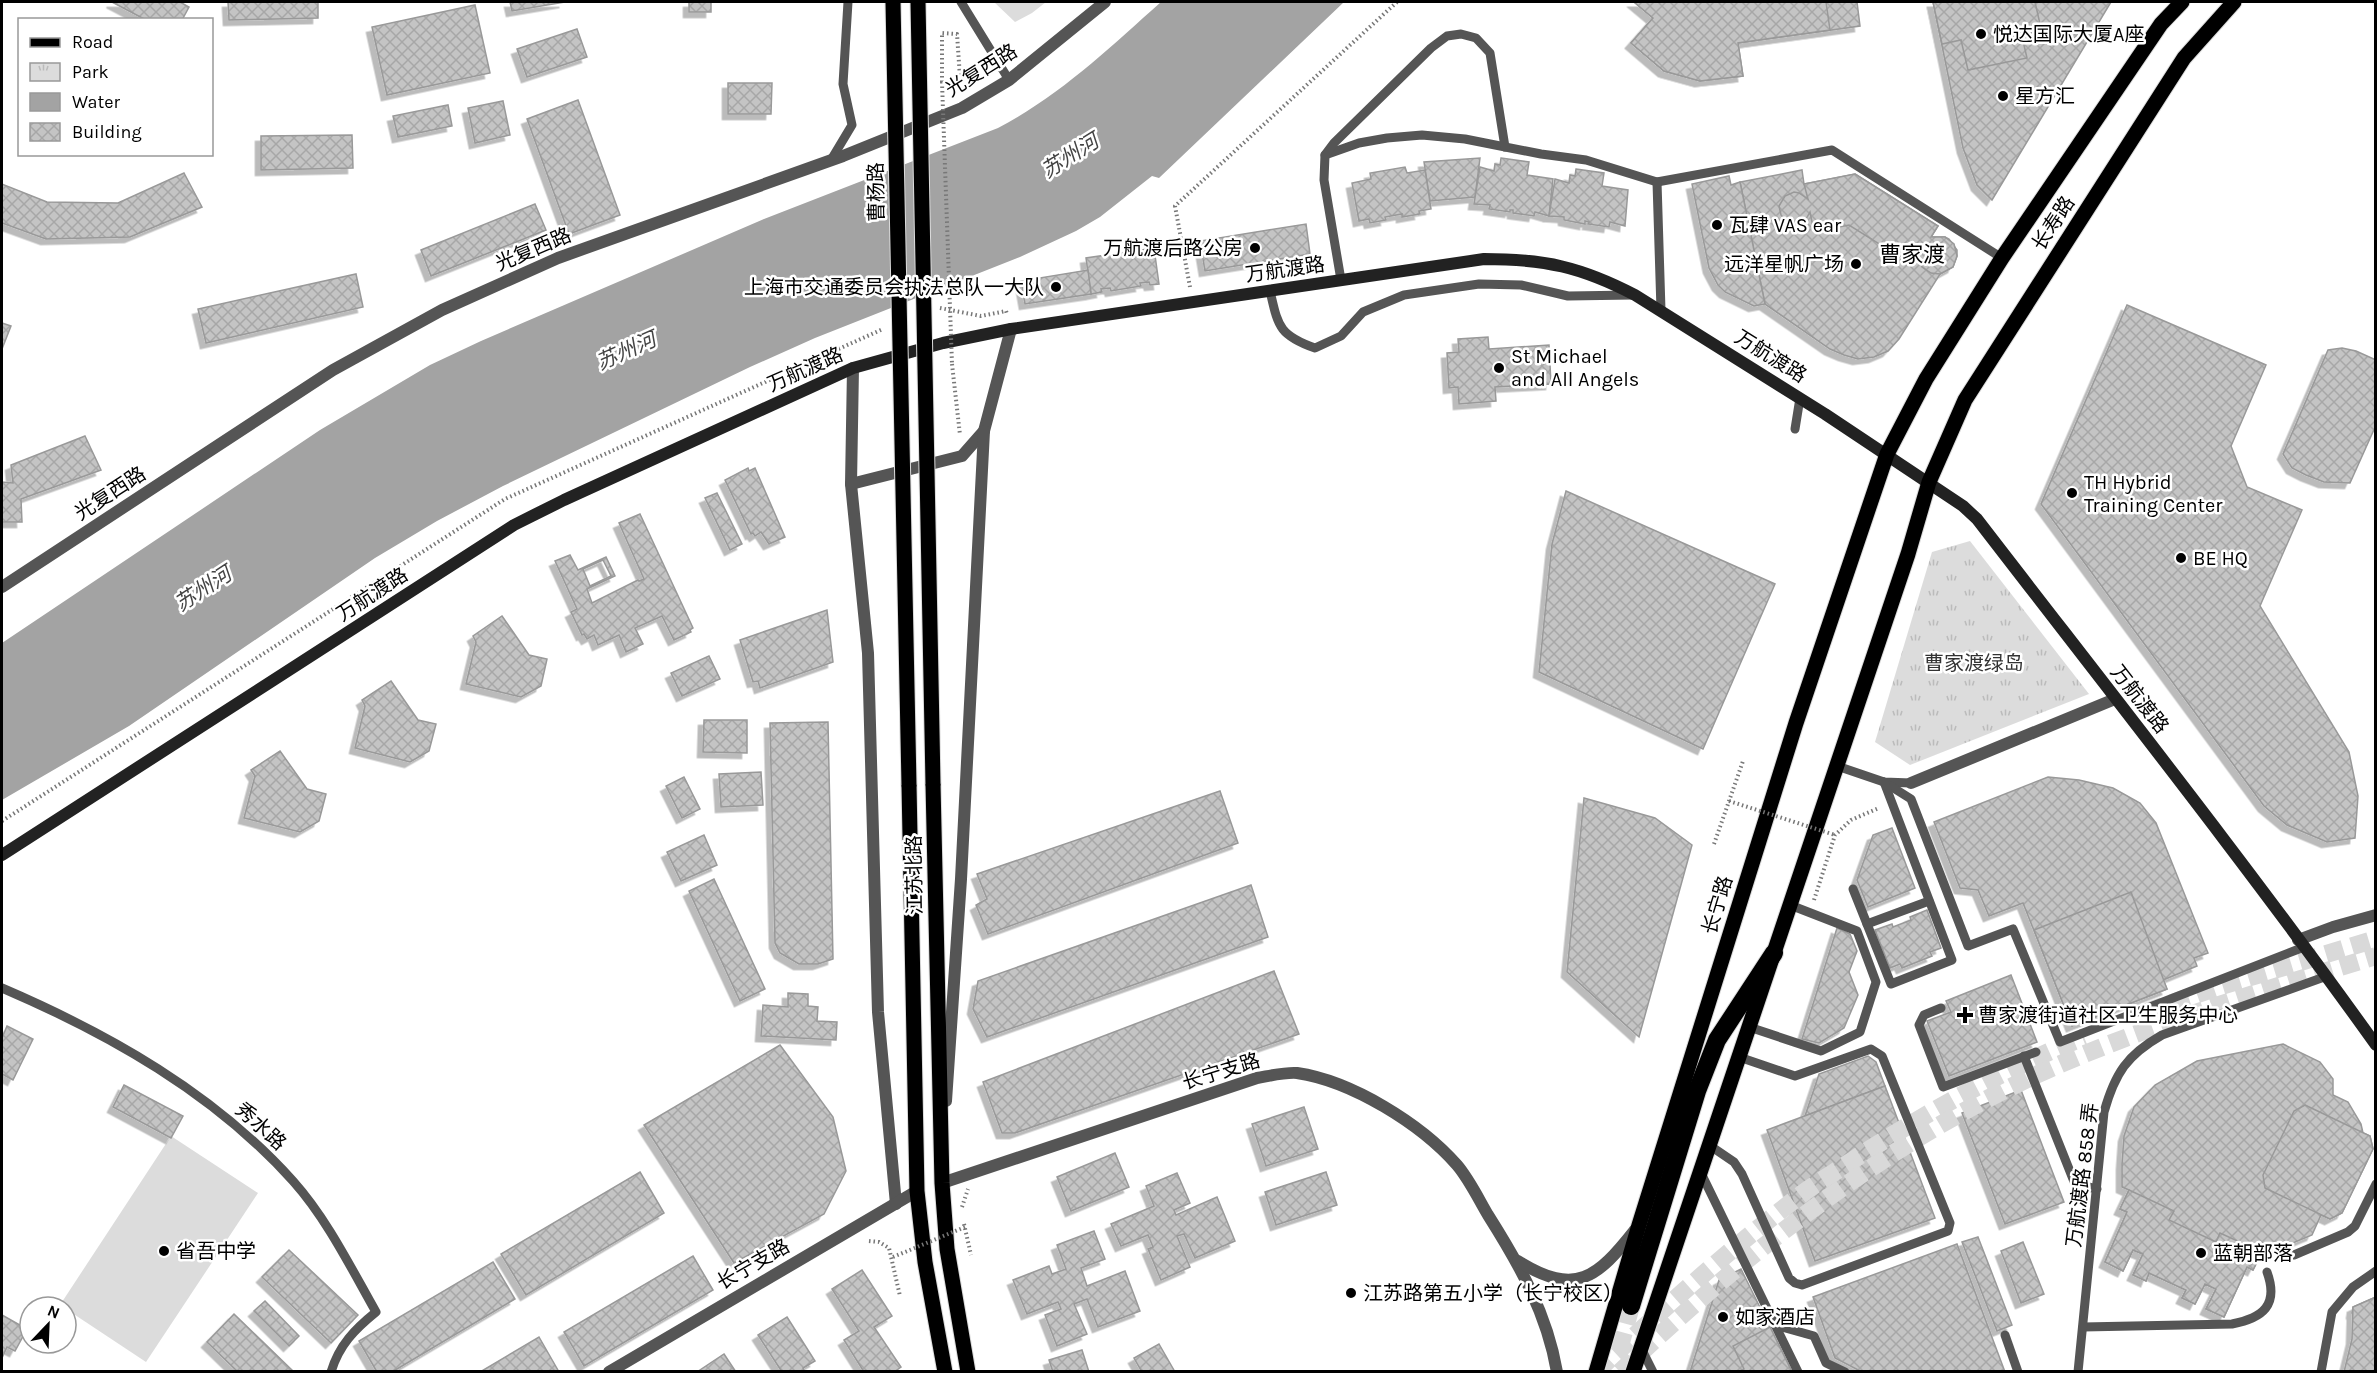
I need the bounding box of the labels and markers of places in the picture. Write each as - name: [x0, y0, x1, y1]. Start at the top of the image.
- place label: 悦达国际大厦A座: [1993, 23, 2145, 46]
- marker: 悦达国际大厦A座: [1974, 27, 1988, 41]
- place label: 星方汇: [2015, 85, 2075, 108]
- marker: 星方汇: [1996, 89, 2010, 103]
- place label: 瓦肆 VAS ear: [1729, 214, 1842, 237]
- marker: 瓦肆 VAS ear: [1710, 218, 1724, 232]
- place label: 万航渡后路公房: [1103, 237, 1243, 260]
- marker: 万航渡后路公房: [1248, 241, 1262, 255]
- place label: 远洋星帆广场: [1724, 253, 1844, 276]
- marker: 远洋星帆广场: [1849, 257, 1863, 271]
- place label: 上海市交通委员会执法总队一大队: [744, 276, 1044, 299]
- marker: 上海市交通委员会执法总队一大队: [1049, 280, 1063, 294]
- place label: St Michael and All Angels: [1511, 345, 1639, 391]
- marker: St Michael and All Angels: [1492, 361, 1506, 375]
- place label: TH Hybrid Training Center: [2084, 471, 2223, 517]
- marker: TH Hybrid Training Center: [2065, 486, 2079, 500]
- place label: BE HQ: [2193, 547, 2248, 570]
- marker: BE HQ: [2174, 551, 2188, 565]
- place label: 曹家渡街道社区卫生服务中心: [1978, 1004, 2238, 1027]
- marker: 曹家渡街道社区卫生服务中心: [1956, 1006, 1974, 1024]
- place label: 省吾中学: [176, 1240, 256, 1263]
- place label: 蓝朝部落: [2213, 1242, 2293, 1265]
- marker: 省吾中学: [157, 1244, 171, 1258]
- marker: 蓝朝部落: [2194, 1246, 2208, 1260]
- place label: 江苏路第五小学（长宁校区）: [1363, 1282, 1623, 1305]
- marker: 江苏路第五小学（长宁校区）: [1344, 1286, 1358, 1300]
- place label: 如家酒店: [1735, 1306, 1815, 1329]
- marker: 如家酒店: [1716, 1310, 1730, 1324]

